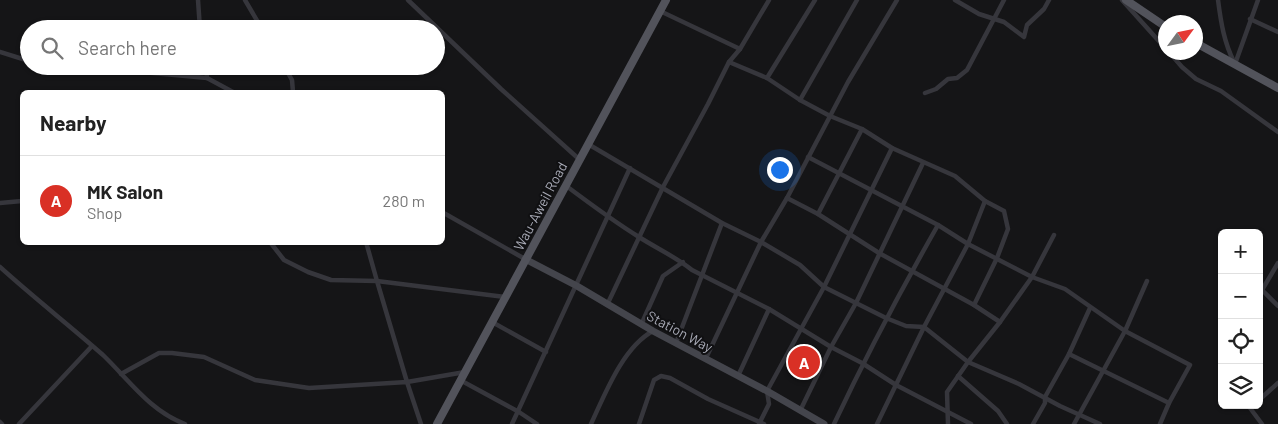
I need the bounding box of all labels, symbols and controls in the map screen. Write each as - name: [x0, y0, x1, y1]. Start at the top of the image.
- north arrow: [1158, 15, 1203, 60]
- search box: [20, 20, 445, 75]
- icon: search: [38, 34, 66, 62]
- text: Search here: [78, 36, 177, 59]
- text: Nearby: [40, 110, 106, 135]
- your location: [767, 157, 793, 183]
- street label: Wau-Aweil Road: [510, 159, 570, 253]
- text: MK Salon: [87, 180, 163, 203]
- text: A: [51, 191, 61, 210]
- text: 280 m: [383, 191, 425, 210]
- text: Shop: [87, 203, 122, 222]
- map controls: [1218, 229, 1263, 409]
- button: +: [1218, 229, 1263, 274]
- button: −: [1218, 274, 1263, 319]
- street label: Station Way: [644, 307, 716, 356]
- button: locate: [1218, 319, 1263, 364]
- pin: A: [788, 343, 820, 381]
- button: layers: [1218, 364, 1263, 409]

